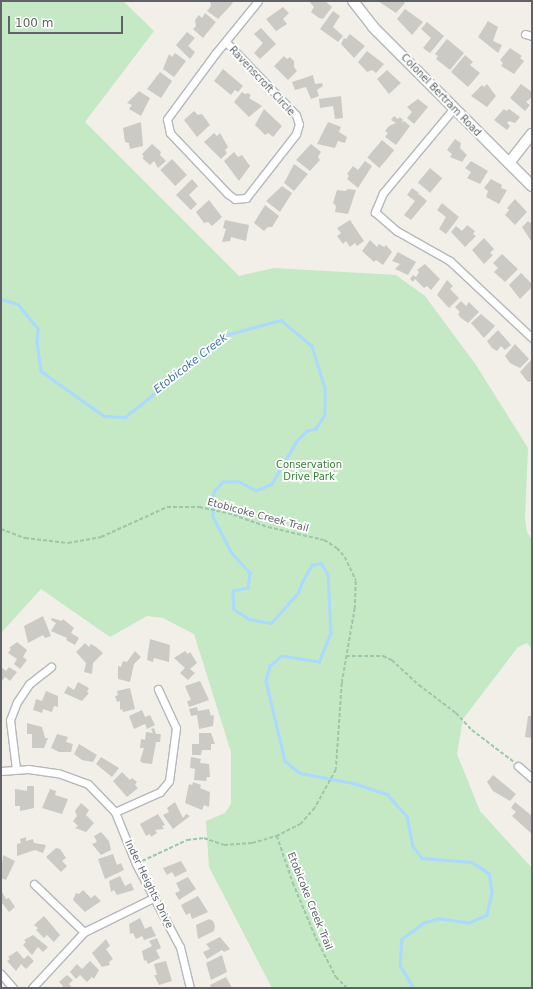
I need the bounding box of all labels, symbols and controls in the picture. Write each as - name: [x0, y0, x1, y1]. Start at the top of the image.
- scale bar: [10, 8, 125, 34]
- text: 100 m: [15, 16, 53, 30]
- street label: Ravenscroft Circle: [227, 44, 297, 118]
- street label: Colonel Bertram Road: [399, 51, 483, 139]
- water label: Etobicoke Creek: [152, 331, 230, 397]
- park label: Conservation Drive Park: [276, 458, 342, 482]
- street label: Etobicoke Creek Trail: [206, 496, 310, 534]
- street label: Inder Heights Drive: [122, 838, 176, 930]
- street label: Etobicoke Creek Trail: [285, 850, 335, 952]

